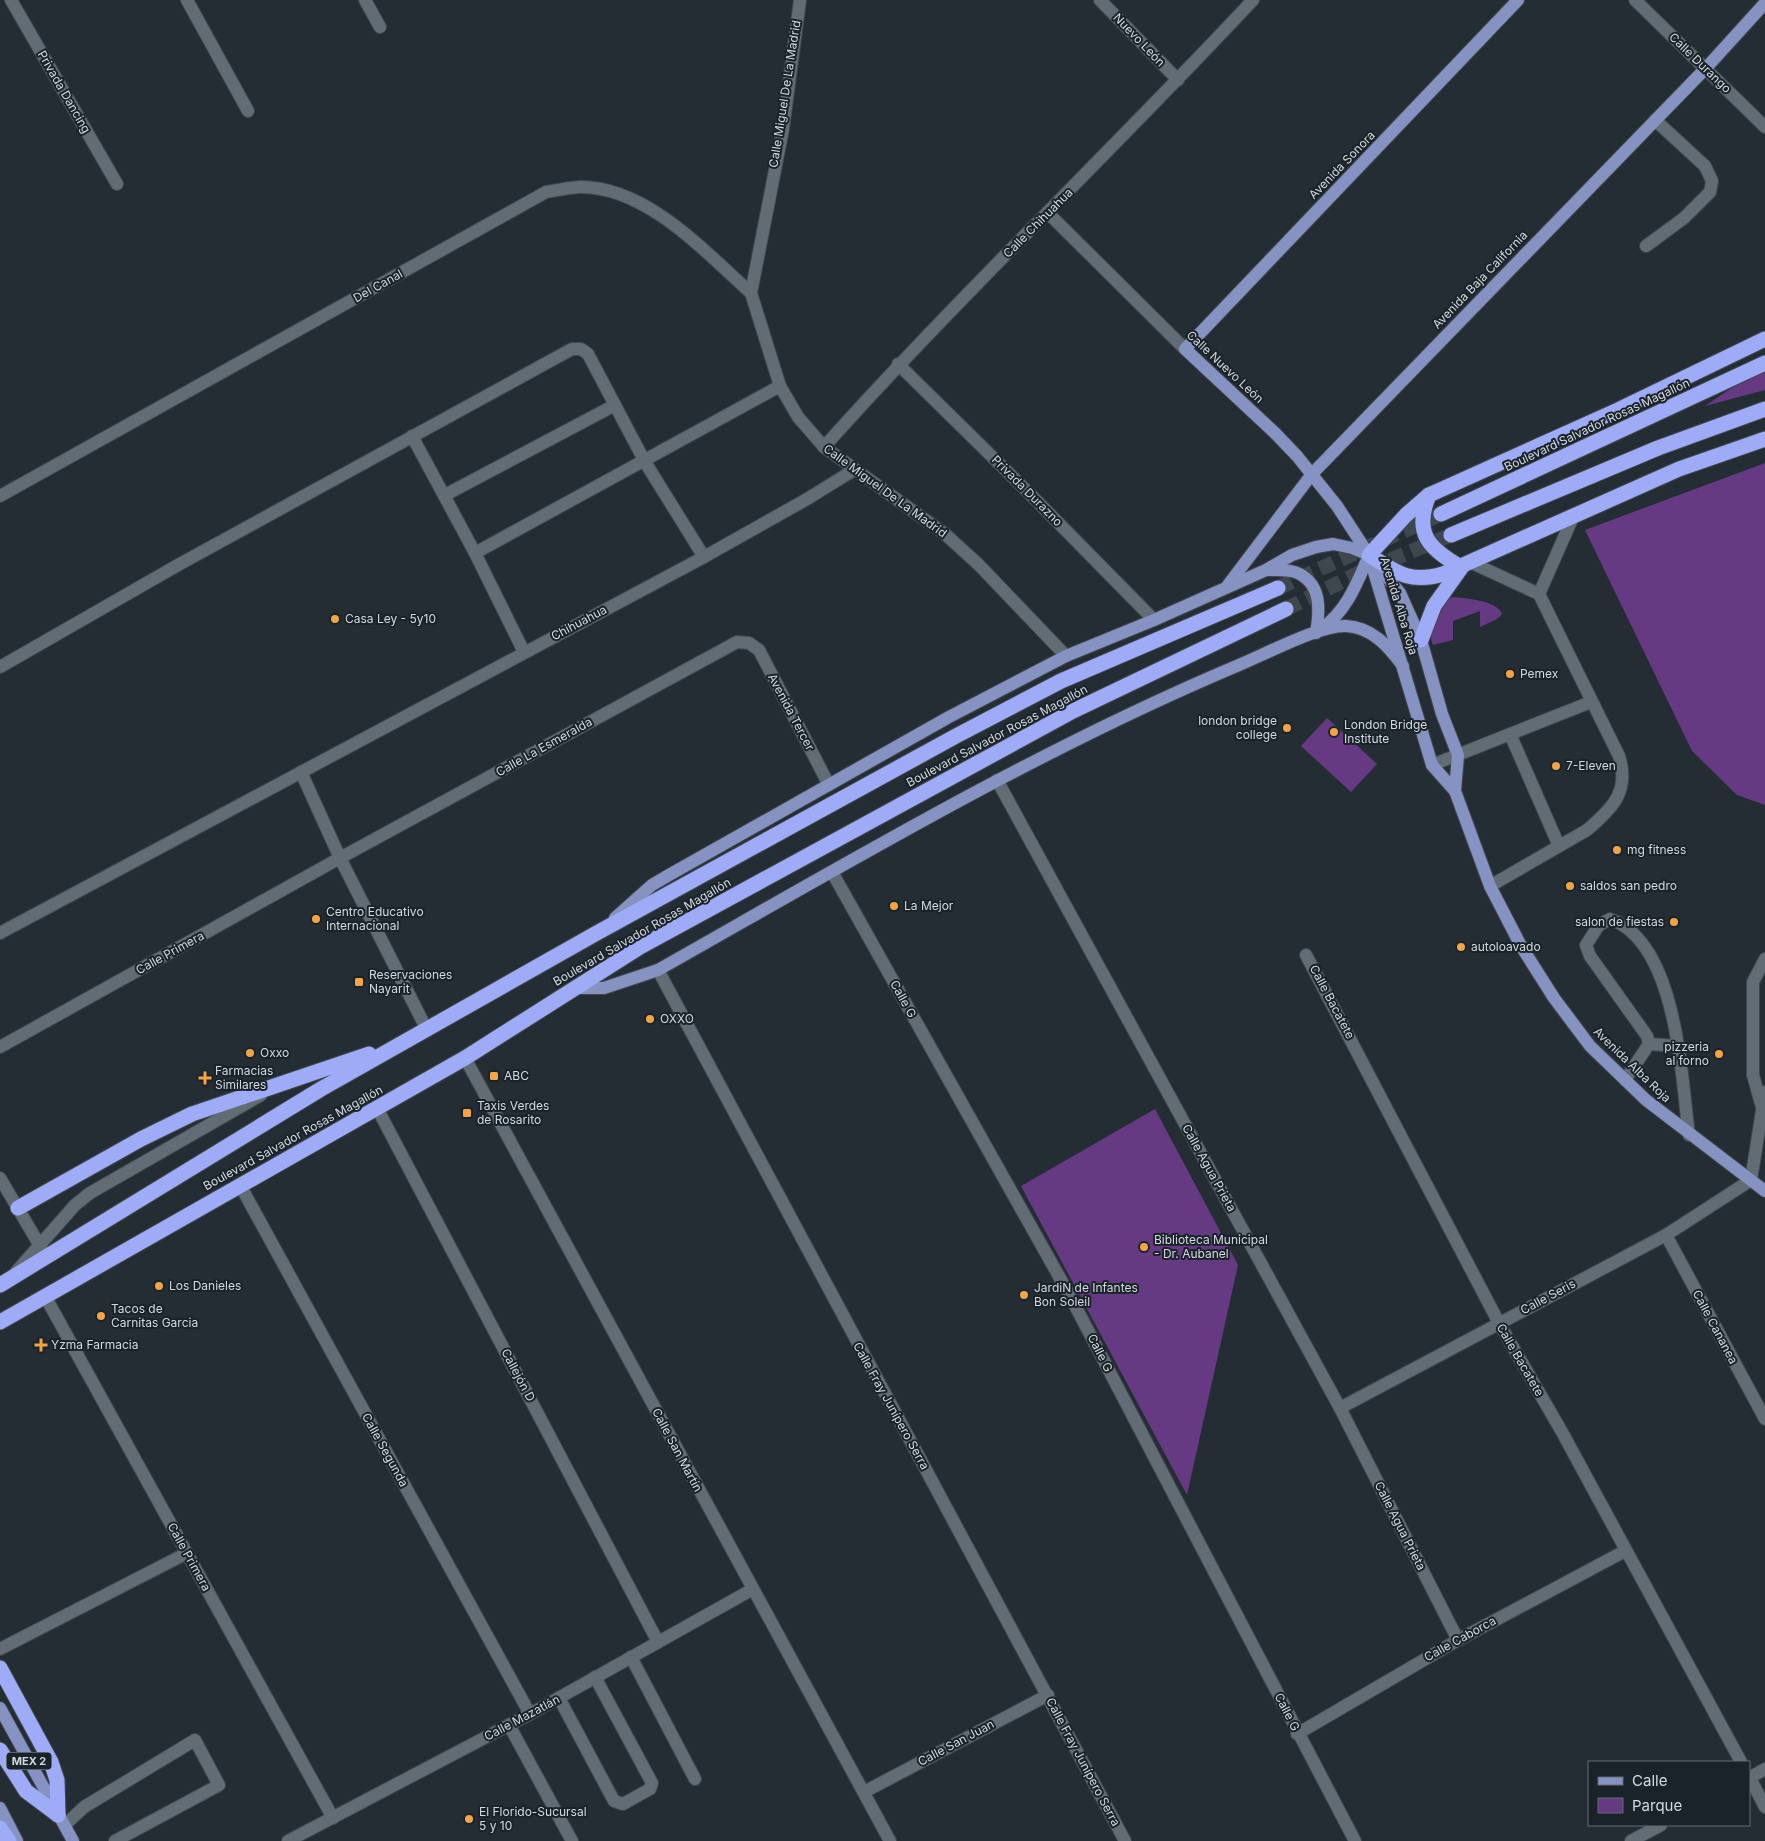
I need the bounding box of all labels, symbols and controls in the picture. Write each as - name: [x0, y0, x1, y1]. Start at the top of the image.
- street label: Nuevo León: [1110, 10, 1168, 69]
- street label: Calle Miguel De La Madrid: [765, 19, 804, 169]
- street label: Calle Durango: [1666, 29, 1734, 96]
- street label: Privada Dancing: [35, 48, 94, 136]
- street label: Avenida Sonora: [1305, 127, 1378, 202]
- street label: Calle Chihuahua: [1000, 185, 1076, 261]
- street label: Avenida Baja California: [1429, 228, 1530, 332]
- street label: Del Canal: [350, 266, 405, 305]
- street label: Calle Nuevo León: [1184, 327, 1267, 406]
- street label: Boulevard Salvador Rosas Magallón: [1502, 375, 1692, 474]
- street label: Calle Miguel De La Madrid: [821, 441, 950, 540]
- street label: Privada Durazno: [989, 452, 1066, 529]
- street label: Avenida Alba Roja: [1377, 555, 1421, 657]
- street label: Chihuahua: [548, 602, 609, 643]
- place label: Casa Ley - 5y10: [345, 611, 436, 626]
- marker: Casa Ley - 5y10: [329, 613, 341, 625]
- place label: Pemex: [1520, 666, 1559, 681]
- marker: Pemex: [1504, 668, 1516, 680]
- street label: Avenida Tercer: [765, 671, 818, 753]
- street label: Boulevard Salvador Rosas Magallón: [904, 681, 1090, 790]
- place label: london bridge college: [1198, 713, 1277, 742]
- street label: Calle La Esmeralda: [493, 714, 595, 779]
- place label: London Bridge Institute: [1344, 717, 1427, 746]
- marker: london bridge college: [1281, 722, 1293, 734]
- marker: London Bridge Institute: [1328, 726, 1340, 738]
- place label: 7-Eleven: [1566, 758, 1616, 773]
- marker: 7-Eleven: [1550, 760, 1562, 772]
- place label: mg fitness: [1627, 842, 1686, 857]
- marker: mg fitness: [1611, 844, 1623, 856]
- street label: Boulevard Salvador Rosas Magallón: [550, 874, 733, 989]
- place label: saldos san pedro: [1580, 878, 1677, 893]
- marker: saldos san pedro: [1564, 880, 1576, 892]
- place label: La Mejor: [904, 898, 954, 913]
- marker: La Mejor: [888, 900, 900, 912]
- place label: Centro Educativo Internacional: [326, 904, 424, 933]
- marker: Centro Educativo Internacional: [310, 913, 322, 925]
- place label: salon de fiestas: [1575, 914, 1664, 929]
- marker: salon de fiestas: [1668, 916, 1680, 928]
- street label: Calle Primera: [133, 928, 207, 977]
- place label: autoloavado: [1471, 939, 1541, 954]
- marker: autoloavado: [1455, 941, 1467, 953]
- street label: Calle Bacatete: [1307, 962, 1358, 1041]
- place label: Reservaciones Nayarit: [369, 967, 452, 996]
- marker: Reservaciones Nayarit: [353, 976, 365, 988]
- street label: Calle G: [887, 977, 920, 1020]
- place label: OXXO: [660, 1011, 694, 1026]
- marker: OXXO: [644, 1013, 656, 1025]
- street label: Avenida Alba Roja: [1591, 1024, 1674, 1105]
- place label: pizzeria al forno: [1664, 1039, 1709, 1068]
- place label: Oxxo: [260, 1045, 289, 1060]
- marker: Oxxo: [244, 1047, 256, 1059]
- marker: pizzeria al forno: [1713, 1048, 1725, 1060]
- place label: Farmacias Similares: [215, 1063, 273, 1092]
- place label: ABC: [504, 1068, 529, 1083]
- marker: ABC: [488, 1070, 500, 1082]
- marker: Farmacias Similares: [199, 1072, 211, 1084]
- street label: Boulevard Salvador Rosas Magallón: [200, 1082, 385, 1193]
- place label: Taxis Verdes de Rosarito: [477, 1098, 549, 1127]
- marker: Taxis Verdes de Rosarito: [461, 1107, 473, 1119]
- street label: Calle Agua Prieta: [1179, 1121, 1240, 1214]
- place label: Biblioteca Municipal - Dr. Aubanel: [1154, 1232, 1268, 1261]
- marker: Biblioteca Municipal - Dr. Aubanel: [1138, 1241, 1150, 1253]
- street label: Calle Seris: [1518, 1276, 1578, 1317]
- place label: Los Danieles: [169, 1278, 241, 1293]
- marker: Los Danieles: [153, 1280, 165, 1292]
- place label: JardiN de Infantes Bon Soleil: [1034, 1280, 1138, 1309]
- street label: Calle Cananea: [1690, 1287, 1741, 1366]
- marker: JardiN de Infantes Bon Soleil: [1018, 1289, 1030, 1301]
- place label: Tacos de Carnitas Garcia: [111, 1301, 198, 1330]
- marker: Tacos de Carnitas Garcia: [95, 1310, 107, 1322]
- street label: Calle Bacatete: [1494, 1321, 1547, 1399]
- street label: Calle G: [1085, 1331, 1116, 1374]
- place label: Yzma Farmacia: [51, 1337, 138, 1352]
- marker: Yzma Farmacia: [35, 1339, 47, 1351]
- street label: Calle Fray Junípero Serra: [850, 1339, 933, 1472]
- street label: Callejón D: [498, 1346, 539, 1404]
- street label: Calle San Martín: [649, 1405, 706, 1494]
- street label: Calle Segunda: [359, 1410, 412, 1489]
- street label: Calle Agua Prieta: [1372, 1479, 1429, 1573]
- street label: Calle Primera: [165, 1520, 214, 1594]
- street label: Calle Caborca: [1421, 1613, 1498, 1664]
- street label: Calle G: [1272, 1690, 1303, 1733]
- street label: Calle Mazatlán: [481, 1691, 562, 1744]
- street label: Calle Fray Junípero Serra: [1043, 1695, 1124, 1829]
- street label: Calle San Juan: [915, 1716, 997, 1769]
- road number: MEX 2: [6, 1752, 52, 1770]
- legend: [1588, 1761, 1750, 1826]
- text: Calle: [1632, 1771, 1667, 1790]
- text: Parque: [1632, 1796, 1682, 1815]
- place label: El Florido-Sucursal 5 y 10: [479, 1804, 587, 1833]
- marker: El Florido-Sucursal 5 y 10: [463, 1813, 475, 1825]

